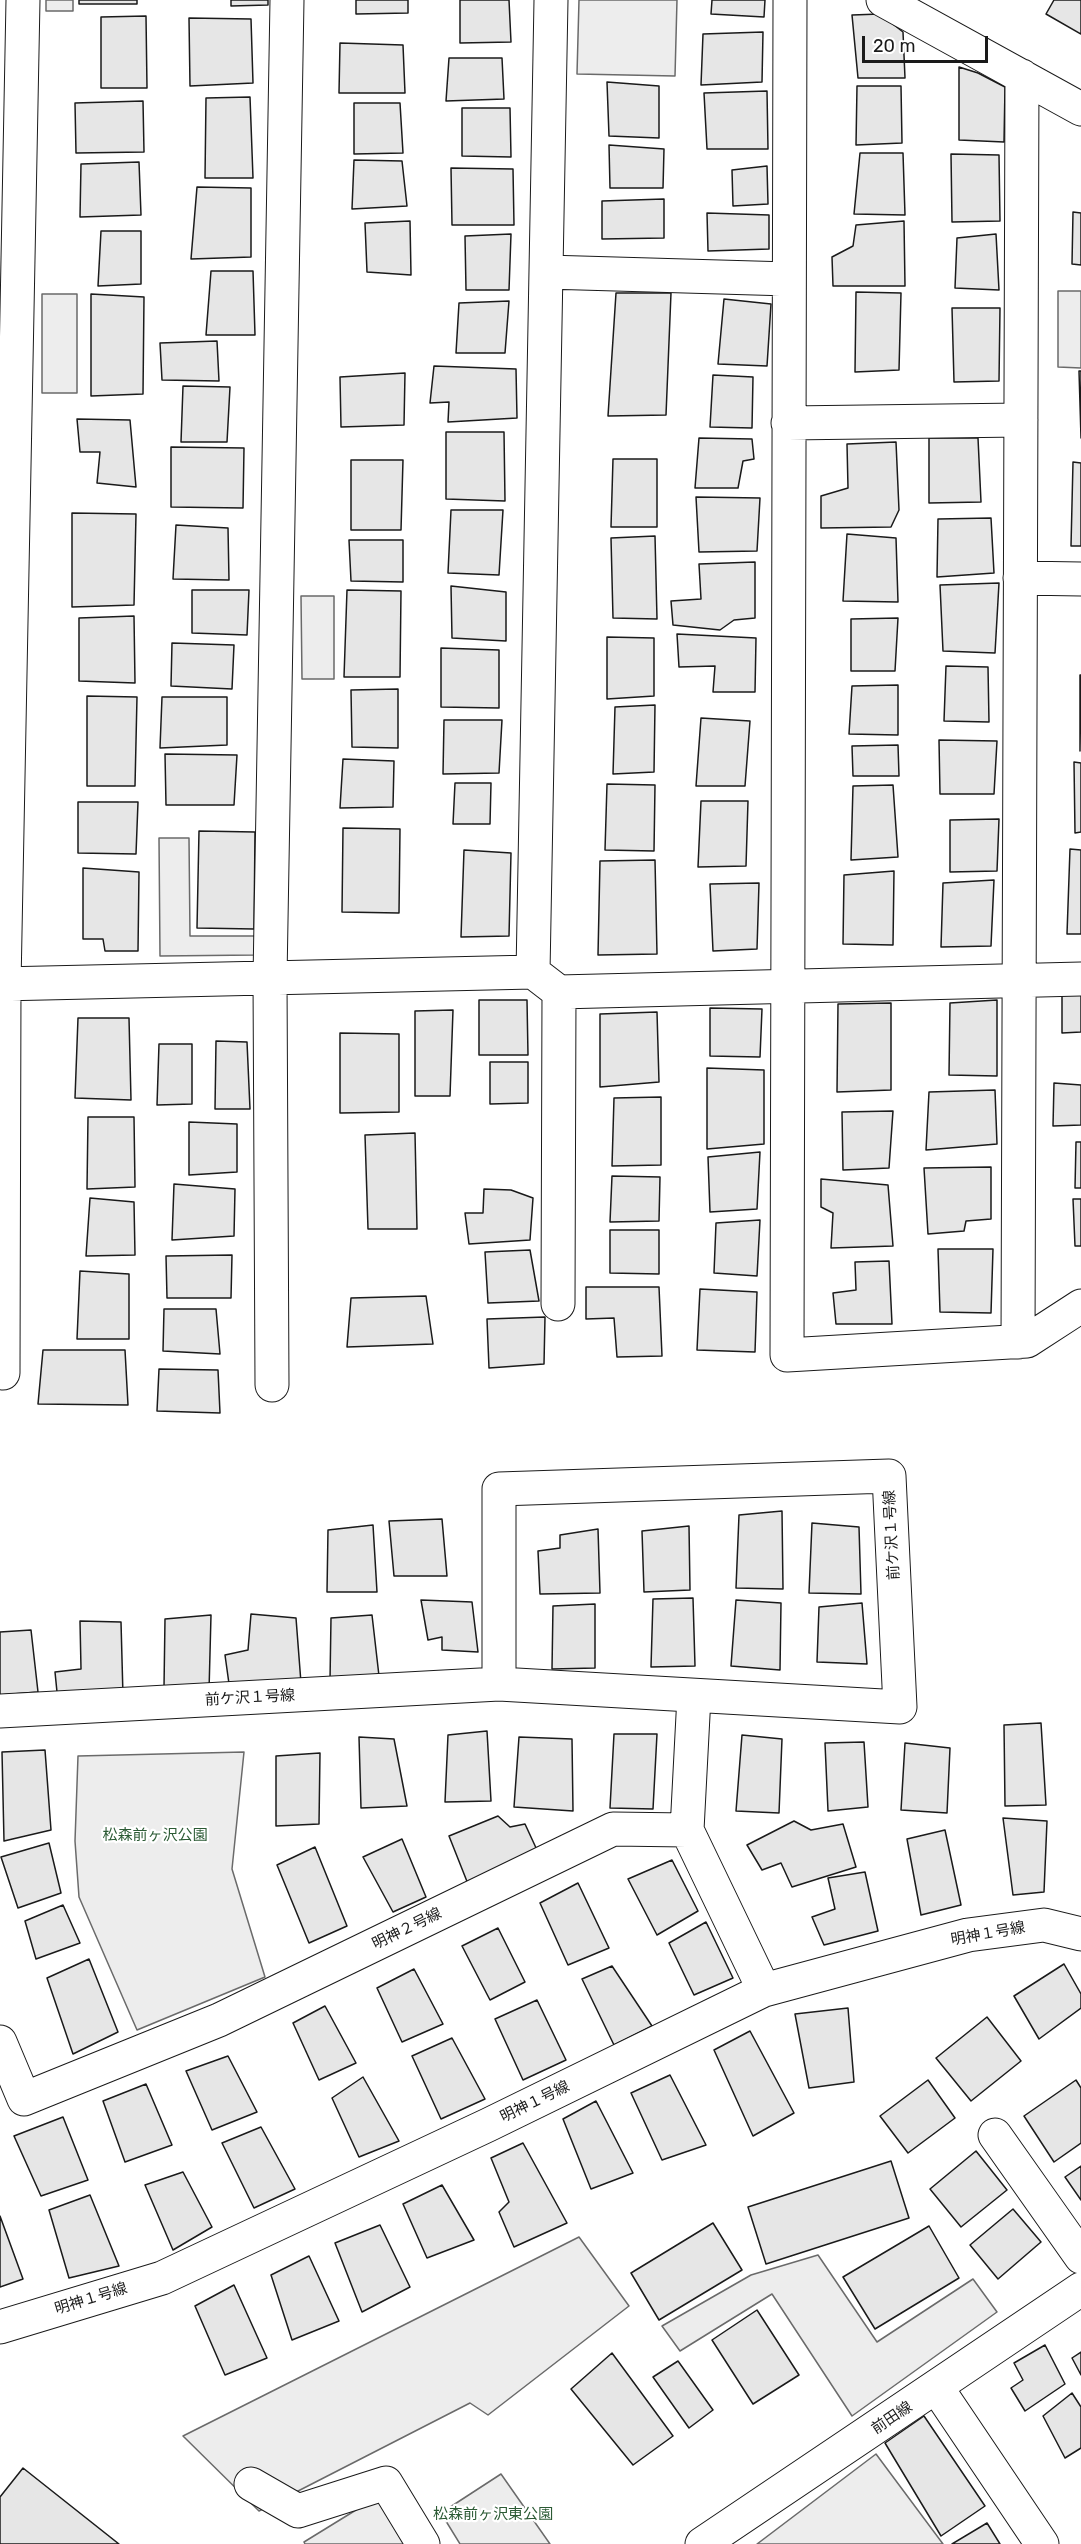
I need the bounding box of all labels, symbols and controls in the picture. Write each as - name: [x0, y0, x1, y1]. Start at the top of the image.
- scale bar: [865, 24, 991, 62]
- text: 20 m: [873, 35, 915, 57]
- street label: 前ケ沢１号線: [881, 1490, 903, 1580]
- street label: 前ケ沢１号線: [205, 1687, 295, 1709]
- park label: 松森前ヶ沢公園: [103, 1827, 207, 1845]
- street label: 明神２号線: [369, 1904, 445, 1954]
- street label: 明神１号線: [950, 1919, 1026, 1949]
- street label: 明神１号線: [497, 2077, 573, 2127]
- street label: 明神１号線: [53, 2279, 129, 2319]
- street label: 前田線: [868, 2398, 916, 2438]
- park label: 松森前ヶ沢東公園: [433, 2506, 553, 2524]

